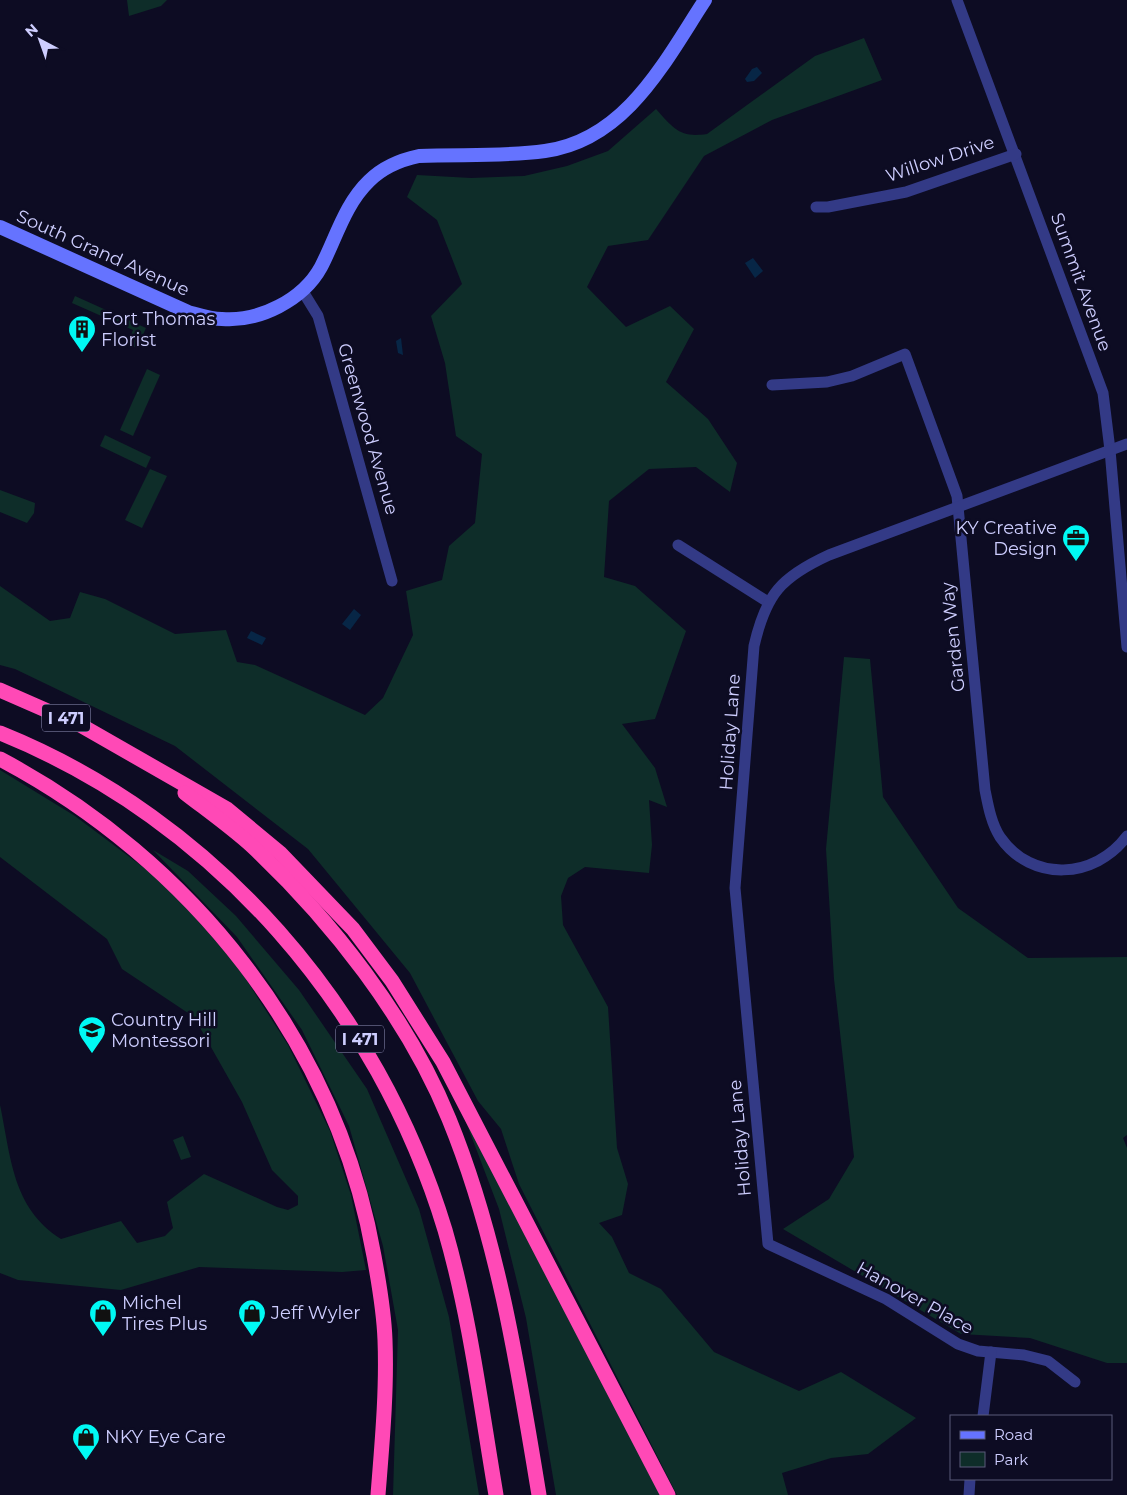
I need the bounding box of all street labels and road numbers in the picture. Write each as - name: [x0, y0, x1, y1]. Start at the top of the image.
- street label: Willow Drive: [883, 131, 997, 187]
- street label: South Grand Avenue: [13, 205, 193, 301]
- street label: Summit Avenue: [1046, 210, 1116, 354]
- street label: Greenwood Avenue: [333, 341, 403, 518]
- street label: Garden Way: [936, 581, 970, 693]
- street label: Holiday Lane: [715, 673, 745, 791]
- road number: I 471: [42, 704, 90, 731]
- road number: I 471: [336, 1026, 384, 1052]
- street label: Holiday Lane: [724, 1079, 756, 1197]
- street label: Hanover Place: [853, 1257, 977, 1339]

